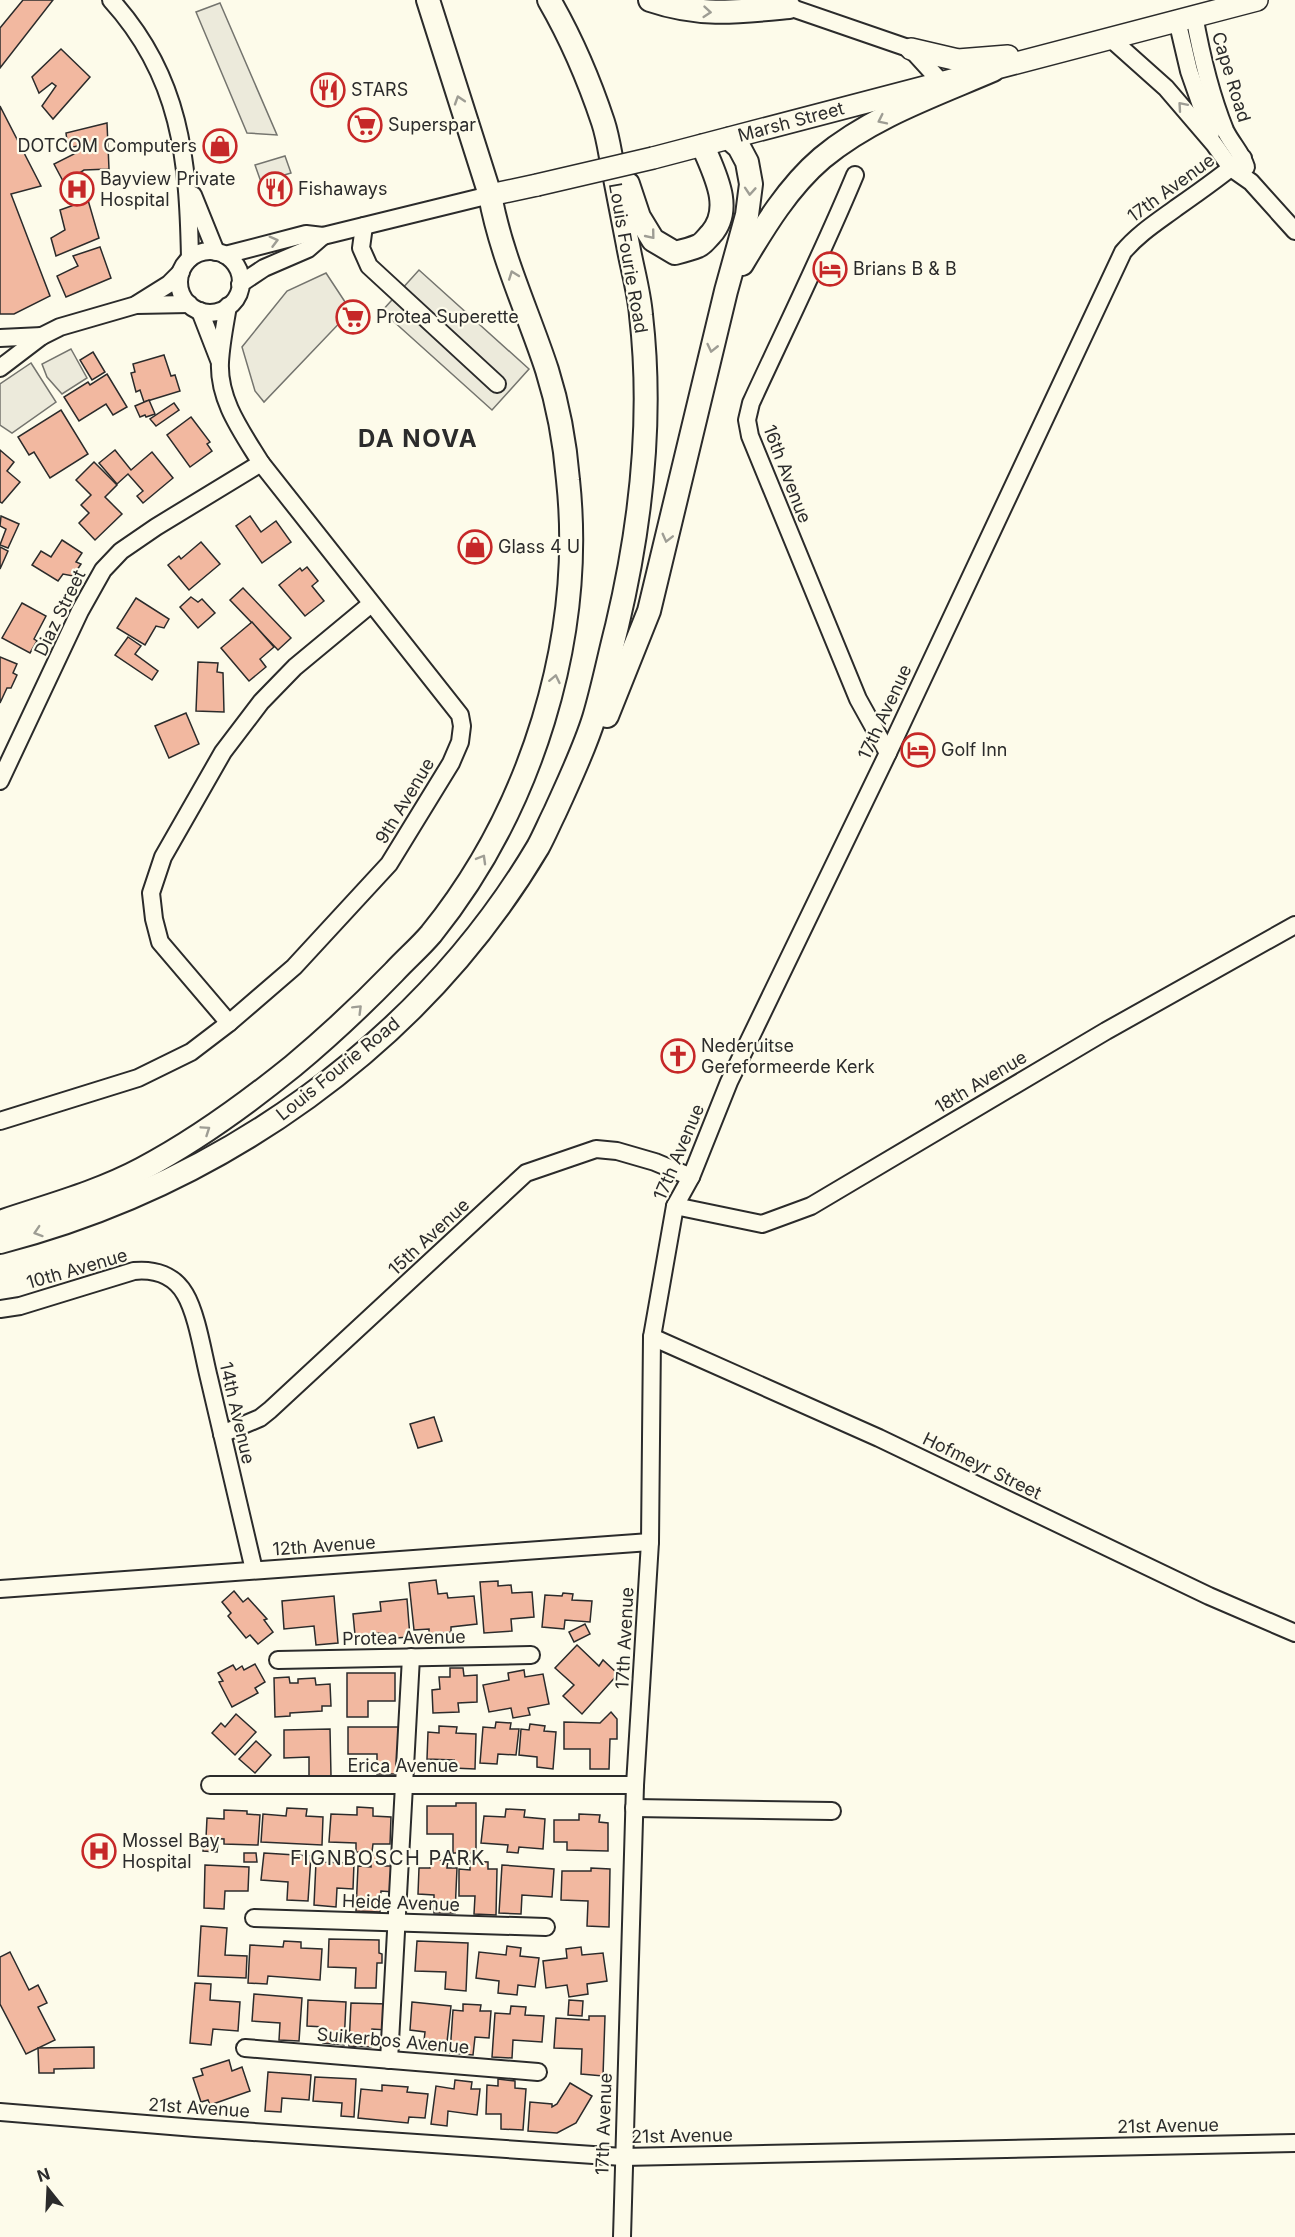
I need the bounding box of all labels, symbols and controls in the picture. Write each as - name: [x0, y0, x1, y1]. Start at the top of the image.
- one-way arrow: [702, 5, 712, 18]
- street label: Cape Road: [1208, 29, 1255, 125]
- restaurant icon: STARS: [310, 72, 346, 108]
- place label: STARS: [351, 79, 408, 100]
- one-way arrow: [454, 95, 466, 106]
- street label: Marsh Street: [735, 97, 846, 146]
- one-way arrow: [1178, 102, 1189, 113]
- supermarket icon: Superspar: [347, 107, 383, 143]
- one-way arrow: [878, 112, 889, 124]
- place label: Superspar: [388, 114, 476, 135]
- shop icon: DOTCOM Computers: [202, 128, 238, 164]
- place label: DOTCOM Computers: [18, 135, 197, 156]
- street label: 17th Avenue: [1123, 149, 1218, 226]
- place label: Bayview Private Hospital: [100, 168, 235, 210]
- hospital icon: Bayview Private Hospital: [59, 171, 95, 207]
- restaurant icon: Fishaways: [257, 171, 293, 207]
- place label: Fishaways: [298, 178, 387, 199]
- street label: Louis Fourie Road: [605, 181, 652, 335]
- one-way arrow: [743, 186, 756, 195]
- one-way arrow: [644, 228, 655, 239]
- one-way arrow: [268, 236, 278, 249]
- hotel icon: Brians B & B: [812, 251, 848, 287]
- place label: Brians B & B: [853, 258, 957, 279]
- one-way arrow: [507, 270, 520, 281]
- supermarket icon: Protea Superette: [335, 299, 371, 335]
- place label: Protea Superette: [376, 306, 519, 327]
- one-way arrow: [707, 343, 720, 353]
- street label: 16th Avenue: [759, 422, 816, 526]
- district label: DA NOVA: [358, 424, 478, 453]
- shop icon: Glass 4 U: [457, 529, 493, 565]
- one-way arrow: [662, 533, 675, 543]
- place label: Glass 4 U: [498, 536, 580, 557]
- street label: Diaz Street: [30, 566, 89, 659]
- street label: 17th Avenue: [853, 661, 916, 763]
- one-way arrow: [547, 674, 560, 684]
- hotel icon: Golf Inn: [900, 732, 936, 768]
- place label: Golf Inn: [941, 739, 1007, 760]
- street label: 9th Avenue: [371, 754, 438, 847]
- one-way arrow: [475, 855, 486, 865]
- one-way arrow: [352, 1005, 362, 1016]
- street label: Louis Fourie Road: [272, 1013, 403, 1125]
- place label: Nederuitse Gereformeerde Kerk: [701, 1035, 875, 1077]
- church icon: Nederuitse Gereformeerde Kerk: [660, 1038, 696, 1074]
- street label: 18th Avenue: [931, 1046, 1030, 1117]
- street label: 17th Avenue: [649, 1101, 708, 1203]
- one-way arrow: [199, 1126, 210, 1137]
- street label: 15th Avenue: [384, 1194, 474, 1279]
- one-way arrow: [33, 1224, 44, 1237]
- street label: 10th Avenue: [24, 1244, 130, 1293]
- street label: 14th Avenue: [216, 1360, 259, 1466]
- street label: Hofmeyr Street: [919, 1428, 1045, 1503]
- street label: 12th Avenue: [272, 1531, 376, 1560]
- street label: 17th Avenue: [611, 1586, 638, 1690]
- street label: Protea Avenue: [342, 1626, 466, 1649]
- street label: Erica Avenue: [347, 1755, 459, 1776]
- place label: Mossel Bay Hospital: [122, 1830, 220, 1872]
- hospital icon: Mossel Bay Hospital: [81, 1833, 117, 1869]
- district label: FIGNBOSCH PARK: [290, 1846, 486, 1870]
- street label: Heide Avenue: [342, 1890, 460, 1915]
- street label: Suikerbos Avenue: [316, 2023, 470, 2058]
- street label: 17th Avenue: [591, 2072, 616, 2175]
- street label: 21st Avenue: [147, 2093, 251, 2122]
- street label: 21st Avenue: [1117, 2114, 1219, 2137]
- street label: 21st Avenue: [631, 2124, 733, 2147]
- north arrow: [18, 2159, 78, 2219]
- text: N: [34, 2163, 52, 2186]

